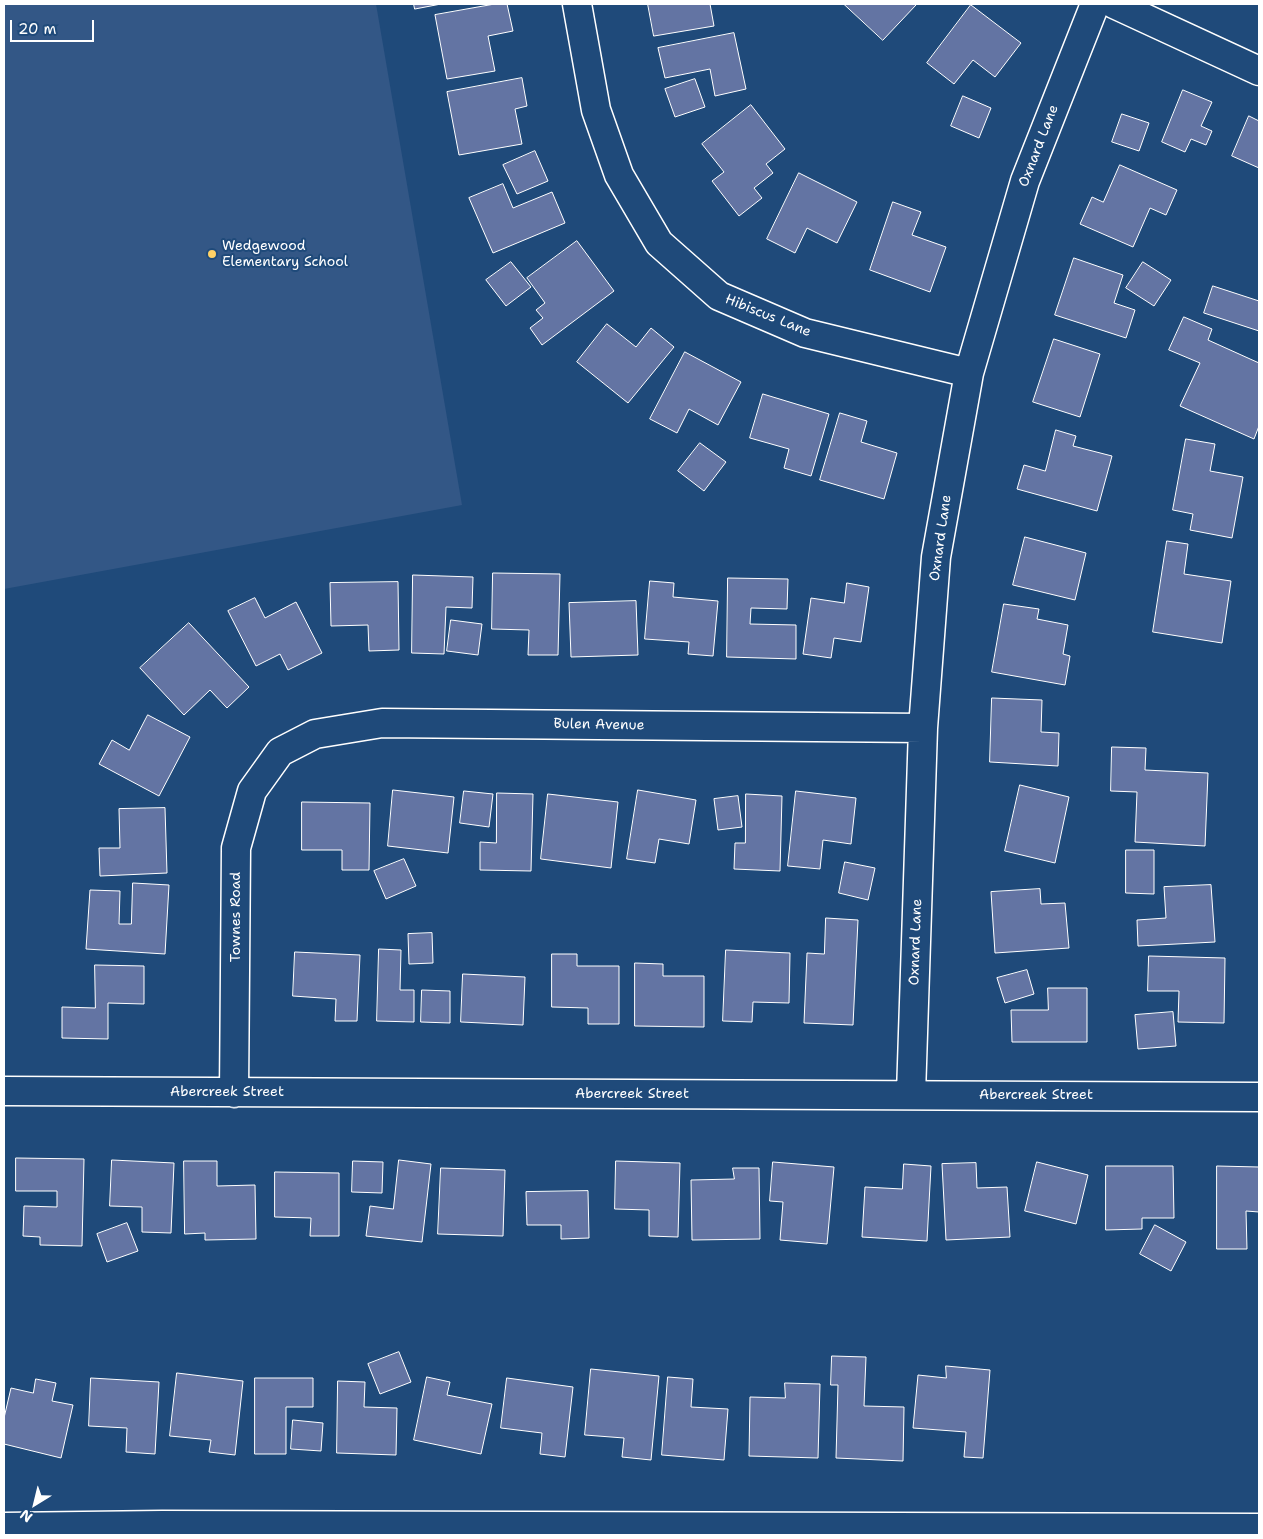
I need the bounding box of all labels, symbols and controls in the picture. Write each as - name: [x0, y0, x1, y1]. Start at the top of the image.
- scale bar: [12, 10, 96, 42]
- text: 20 m: [18, 19, 57, 39]
- street label: Oxnard Lane: [1016, 102, 1062, 190]
- place label: Wedgewood Elementary School: [222, 238, 348, 270]
- marker: Wedgewood Elementary School: [206, 248, 218, 260]
- street label: Hibiscus Lane: [723, 291, 813, 341]
- street label: Oxnard Lane: [927, 494, 955, 582]
- street label: Bulen Avenue: [553, 716, 645, 734]
- street label: Townes Road: [228, 872, 244, 962]
- street label: Oxnard Lane: [906, 898, 926, 986]
- street label: Abercreek Street: [170, 1084, 284, 1100]
- street label: Abercreek Street: [575, 1086, 689, 1102]
- street label: Abercreek Street: [979, 1087, 1093, 1103]
- north arrow: [10, 1479, 60, 1529]
- text: N: [16, 1506, 36, 1527]

